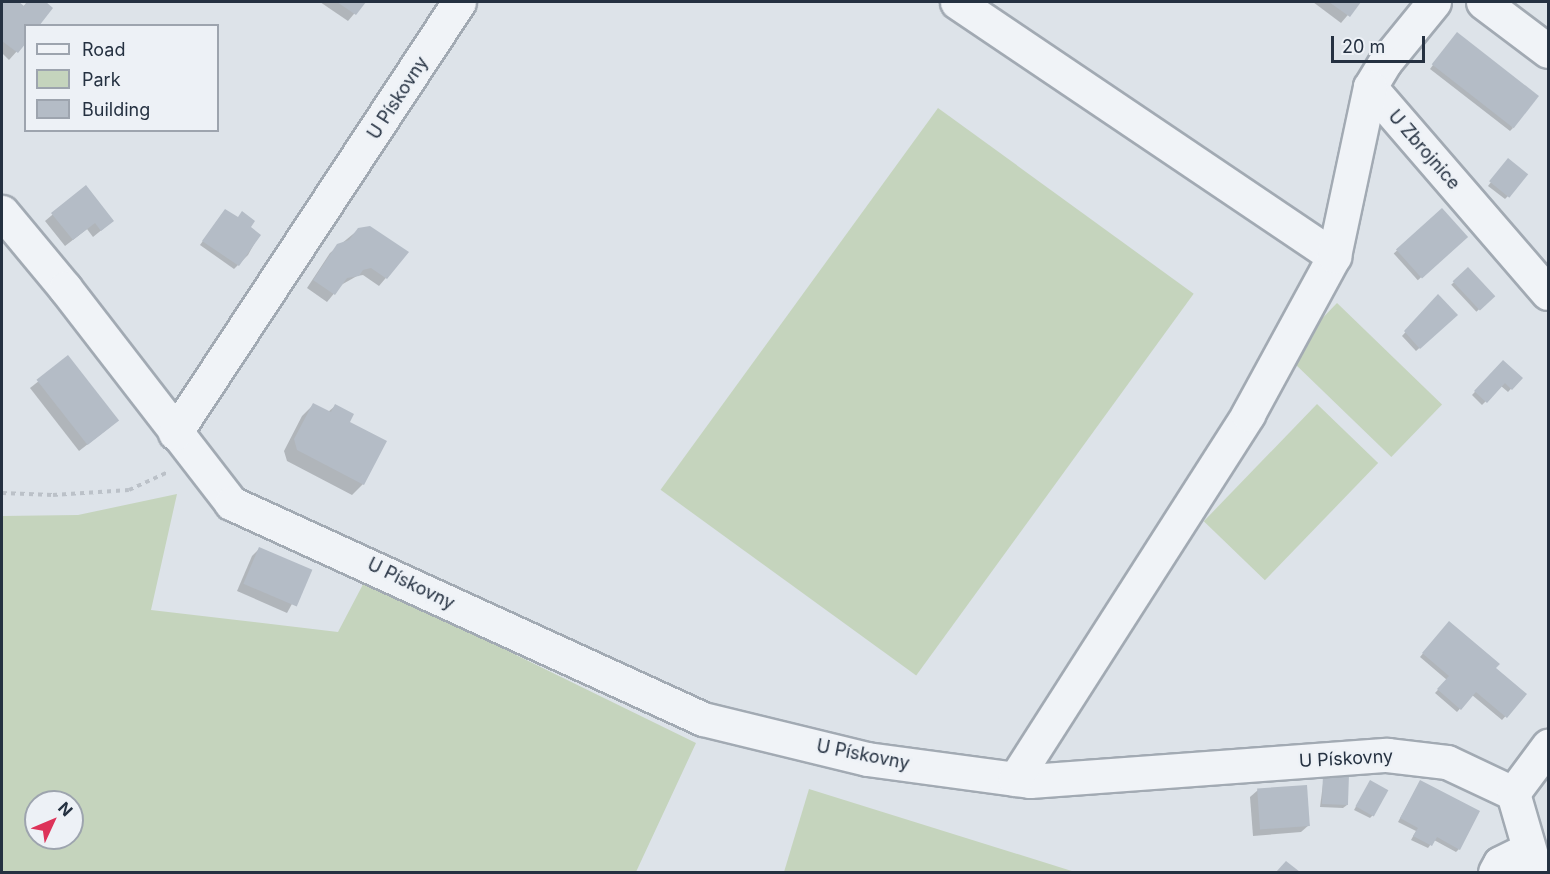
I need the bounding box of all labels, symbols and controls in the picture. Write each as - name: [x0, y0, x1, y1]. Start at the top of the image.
- legend: [24, 24, 219, 132]
- scale bar: [1334, 24, 1428, 62]
- text: 20 m: [1342, 36, 1385, 57]
- text: Road: [82, 39, 125, 60]
- street label: U Pískovny: [363, 53, 433, 143]
- text: Park: [82, 69, 121, 90]
- text: Building: [82, 99, 150, 120]
- street label: U Zbrojnice: [1384, 106, 1464, 194]
- street label: U Pískovny: [364, 554, 458, 614]
- street label: U Pískovny: [815, 735, 911, 775]
- street label: U Pískovny: [1298, 746, 1394, 772]
- north arrow: [24, 790, 84, 850]
- text: N: [54, 798, 77, 820]

